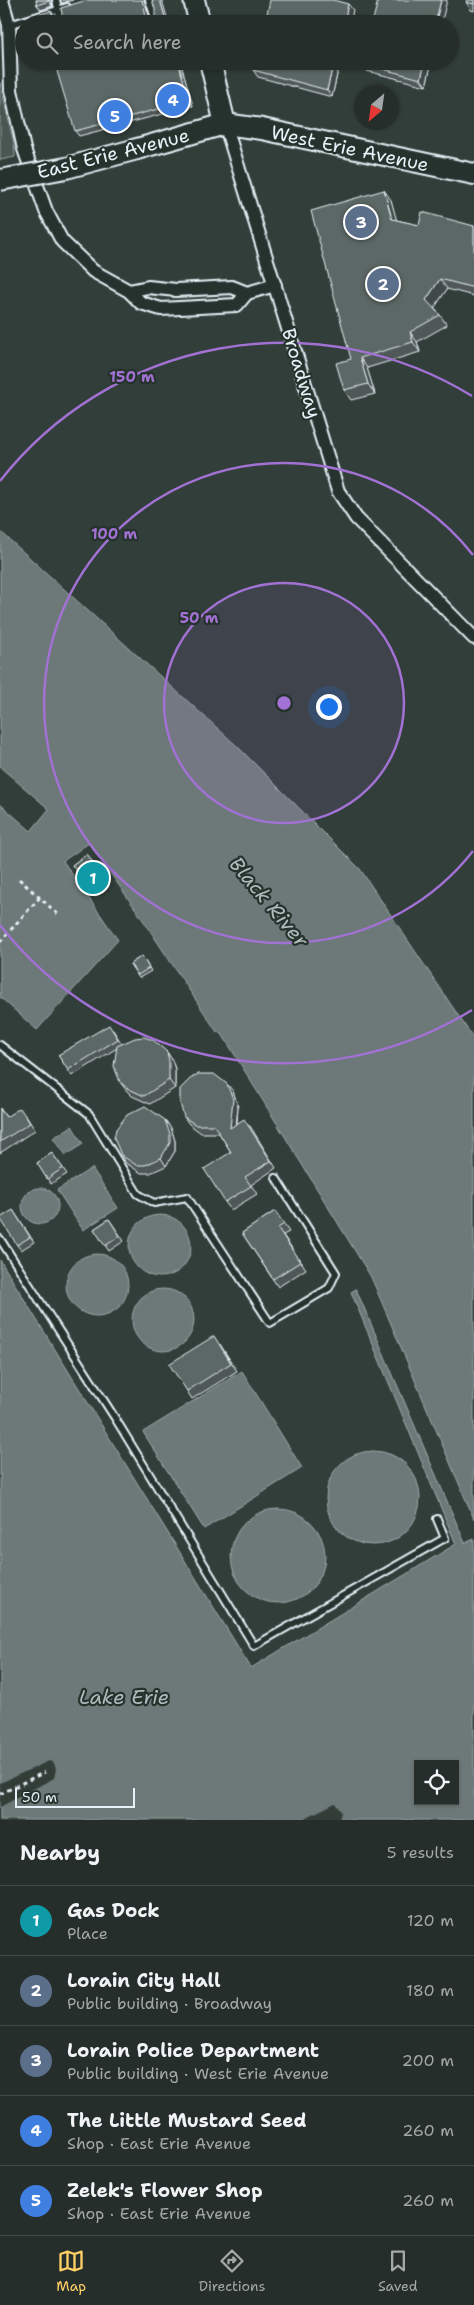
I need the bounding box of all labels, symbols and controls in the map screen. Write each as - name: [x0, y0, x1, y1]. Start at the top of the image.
- search box: [15, 15, 459, 70]
- icon: search: [33, 29, 61, 57]
- text: Search here: [73, 30, 182, 55]
- pin: 4: [157, 81, 189, 119]
- north arrow: [354, 85, 399, 130]
- pin: 5: [99, 97, 131, 135]
- street label: West Erie Avenue: [269, 120, 431, 177]
- street label: East Erie Avenue: [34, 122, 192, 184]
- pin: 3: [345, 203, 377, 241]
- pin: 2: [367, 265, 399, 303]
- street label: Broadway: [276, 325, 327, 421]
- text: 150 m: [109, 367, 155, 387]
- text: 100 m: [91, 524, 137, 544]
- text: 50 m: [180, 608, 219, 628]
- centre of rings: [275, 694, 293, 712]
- your location: [316, 694, 342, 720]
- water label: Black River: [224, 851, 315, 953]
- pin: 1: [77, 859, 109, 897]
- water label: Lake Erie: [79, 1684, 169, 1710]
- map controls: [414, 1760, 459, 1805]
- button: locate: [414, 1760, 459, 1805]
- scale bar: [15, 1785, 135, 1808]
- text: 50 m: [22, 1788, 57, 1806]
- text: Nearby: [20, 1839, 100, 1867]
- text: 5 results: [387, 1842, 454, 1863]
- text: Gas Dock: [67, 1898, 160, 1923]
- text: 1: [32, 1910, 40, 1931]
- text: 120 m: [407, 1910, 454, 1931]
- text: Place: [67, 1923, 108, 1944]
- text: Lorain City Hall: [67, 1968, 221, 1993]
- text: 2: [30, 1980, 42, 2001]
- text: 180 m: [406, 1980, 454, 2001]
- text: Public building · Broadway: [67, 1993, 272, 2014]
- text: Lorain Police Department: [67, 2038, 319, 2063]
- text: 3: [30, 2050, 42, 2071]
- text: 200 m: [402, 2050, 454, 2071]
- text: Public building · West Erie Avenue: [67, 2063, 329, 2084]
- text: The Little Mustard Seed: [67, 2108, 307, 2133]
- text: 4: [30, 2120, 42, 2141]
- text: 260 m: [402, 2120, 454, 2141]
- text: Shop · East Erie Avenue: [67, 2133, 251, 2154]
- text: Zelek's Flower Shop: [67, 2178, 263, 2203]
- text: 5: [31, 2190, 41, 2211]
- text: 260 m: [402, 2190, 454, 2211]
- text: Shop · East Erie Avenue: [67, 2203, 251, 2224]
- tab: Map: [56, 2247, 86, 2295]
- tab: Directions: [199, 2247, 266, 2295]
- tab: Saved: [378, 2247, 418, 2295]

